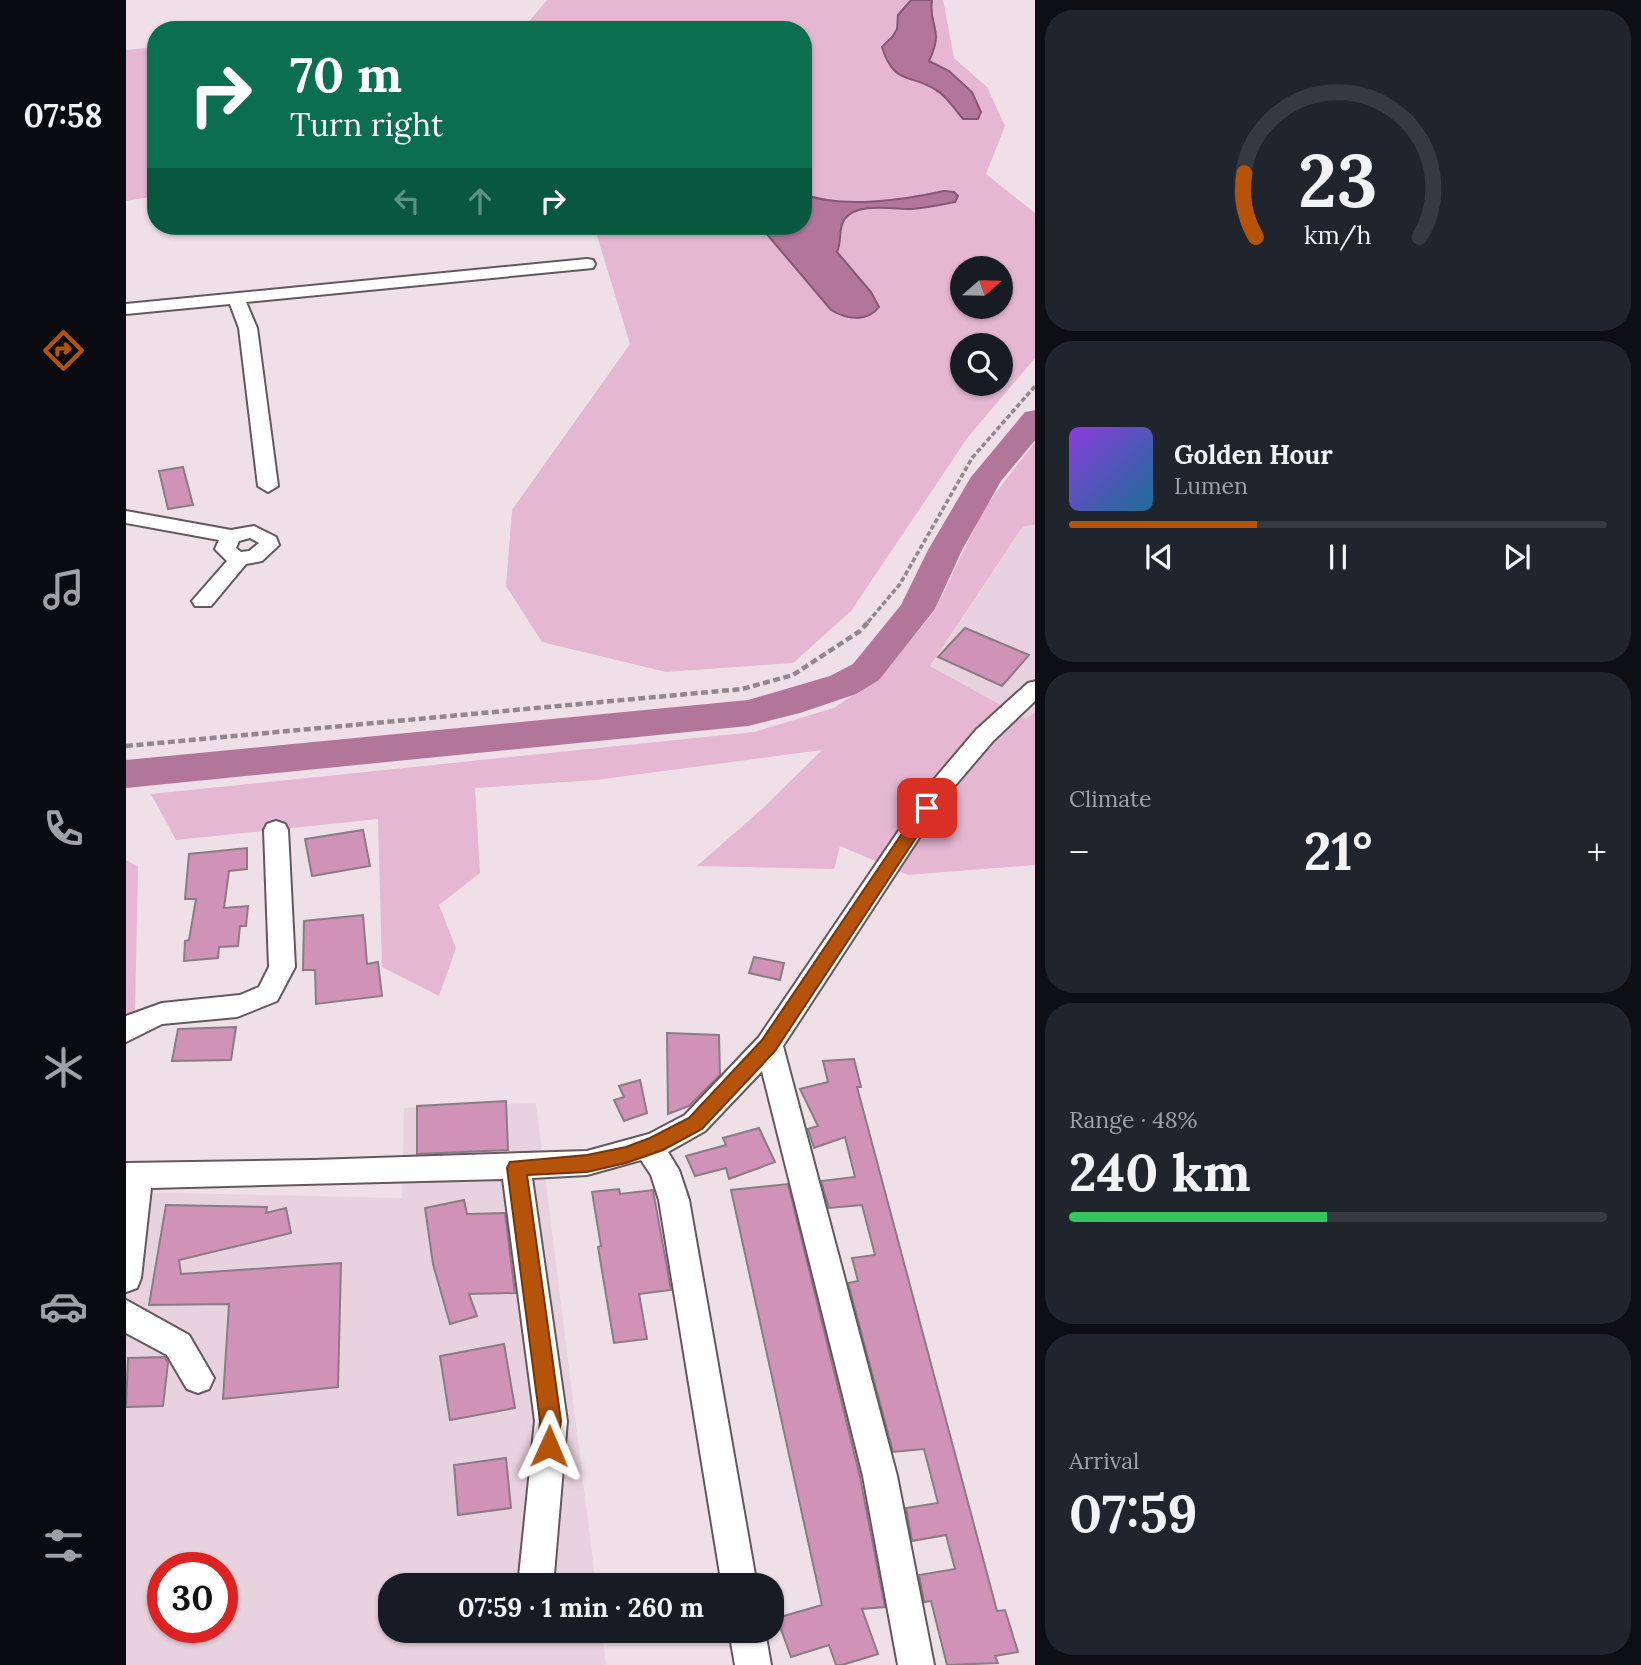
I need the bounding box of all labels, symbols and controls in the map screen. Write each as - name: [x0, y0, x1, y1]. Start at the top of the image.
- text: 70 m: [290, 43, 402, 105]
- icon: right: [175, 49, 266, 140]
- text: 07:58: [24, 95, 102, 136]
- text: Turn right: [290, 104, 443, 145]
- text: 23: [1298, 134, 1378, 227]
- icon: left: [388, 182, 426, 220]
- icon: ahead: [461, 182, 499, 220]
- icon: right: [534, 182, 572, 220]
- text: km/h: [1304, 218, 1372, 250]
- north arrow: [950, 256, 1013, 318]
- map controls: [950, 256, 1013, 396]
- icon: directions: [39, 326, 88, 375]
- button: search: [950, 333, 1013, 396]
- text: Golden Hour: [1174, 438, 1333, 471]
- text: Lumen: [1174, 471, 1248, 500]
- icon: previous: [1140, 538, 1178, 576]
- icon: pause: [1319, 538, 1357, 576]
- icon: next: [1498, 538, 1536, 576]
- icon: music: [39, 565, 88, 614]
- pin: [897, 778, 957, 838]
- text: Climate: [1069, 784, 1151, 813]
- icon: arrive: [908, 789, 946, 827]
- icon: phone: [39, 804, 88, 853]
- text: 21°: [1304, 818, 1372, 884]
- text: −: [1069, 828, 1089, 876]
- text: +: [1587, 828, 1607, 876]
- icon: climate: [39, 1043, 88, 1092]
- text: Range · 48%: [1069, 1105, 1198, 1134]
- text: 240 km: [1069, 1139, 1251, 1205]
- icon: car: [39, 1282, 88, 1331]
- position arrow: [512, 1409, 586, 1483]
- text: Arrival: [1069, 1446, 1139, 1475]
- text: 07:59: [1069, 1480, 1198, 1546]
- icon: filters: [39, 1521, 88, 1570]
- speed limit sign: 30: [147, 1552, 238, 1643]
- text: 07:59 · 1 min · 260 m: [458, 1591, 704, 1624]

